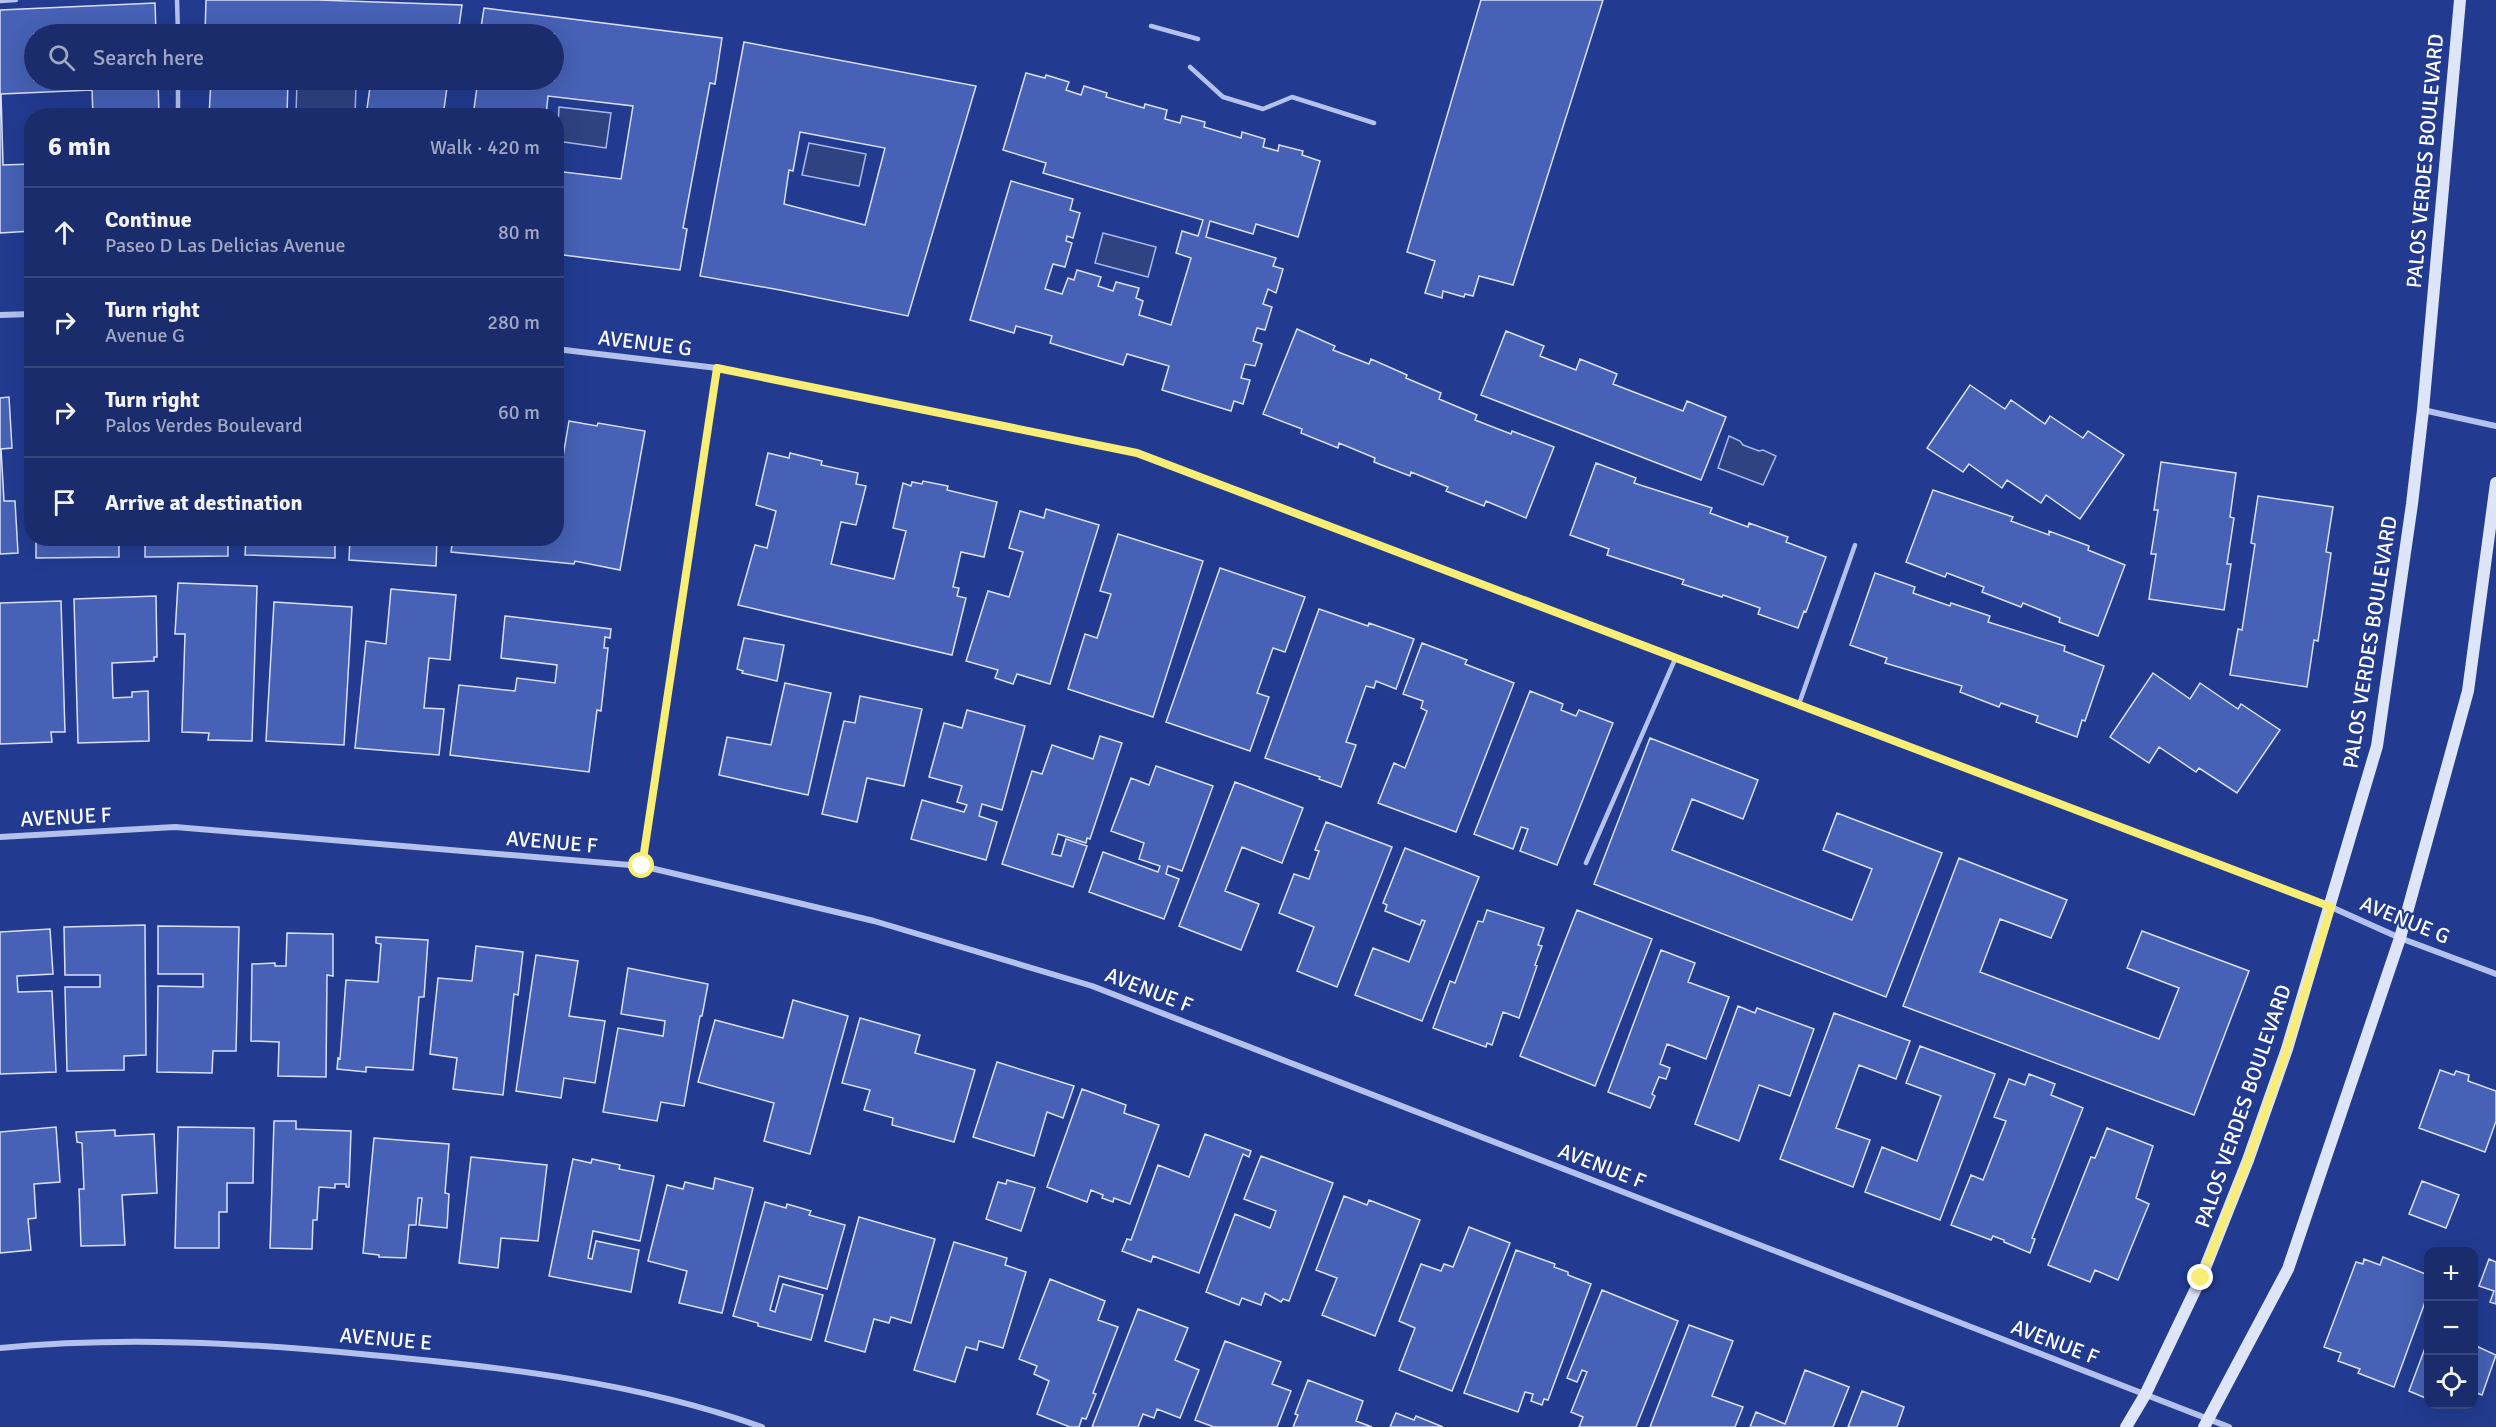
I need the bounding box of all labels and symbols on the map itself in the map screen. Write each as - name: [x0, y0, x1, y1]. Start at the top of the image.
- street label: PALOS VERDES BOULEVARD: [2401, 33, 2449, 289]
- street label: AVENUE G: [597, 324, 693, 362]
- street label: PALOS VERDES BOULEVARD: [2337, 514, 2403, 770]
- street label: AVENUE F: [20, 802, 112, 832]
- street label: AVENUE F: [505, 825, 599, 859]
- route start: [628, 852, 654, 878]
- street label: AVENUE G: [2357, 890, 2453, 950]
- street label: AVENUE F: [1102, 961, 1196, 1019]
- street label: PALOS VERDES BOULEVARD: [2189, 981, 2297, 1231]
- street label: AVENUE F: [1555, 1137, 1649, 1195]
- route end: [2187, 1264, 2213, 1290]
- street label: AVENUE F: [2008, 1313, 2102, 1371]
- street label: AVENUE E: [339, 1322, 433, 1356]

